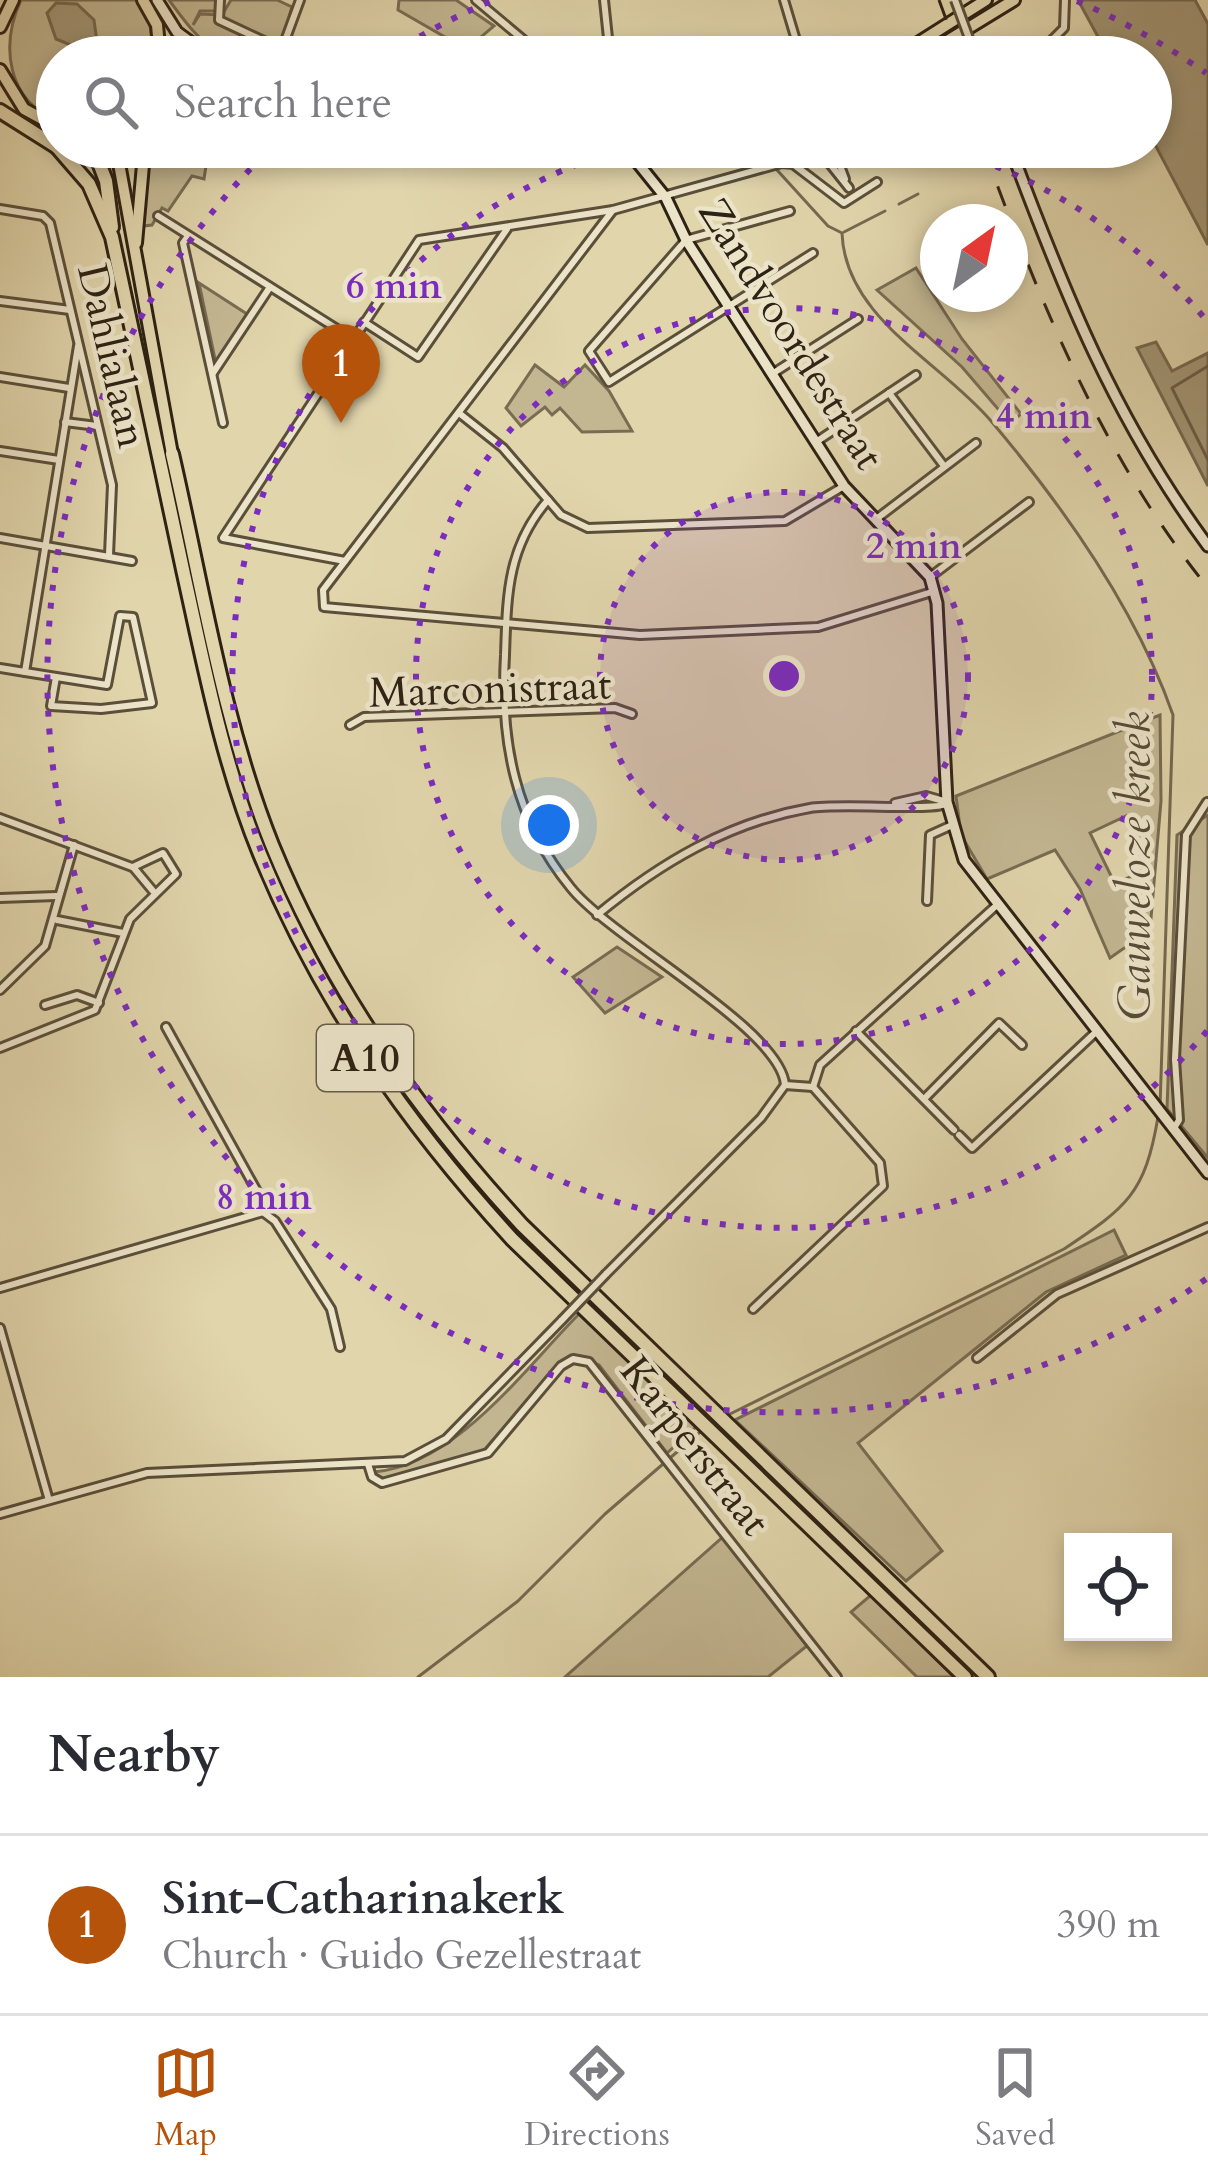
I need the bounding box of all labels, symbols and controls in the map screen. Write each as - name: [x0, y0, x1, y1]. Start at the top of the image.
- search box: [36, 36, 1172, 168]
- icon: search: [78, 69, 144, 135]
- text: Search here: [174, 72, 392, 133]
- street label: Zandvoordestraat: [685, 187, 897, 481]
- north arrow: [920, 204, 1028, 312]
- street label: Dahlialaan: [63, 259, 161, 454]
- text: 6 min: [346, 262, 442, 311]
- pin: 1: [302, 324, 380, 423]
- text: 4 min: [996, 392, 1092, 441]
- text: 2 min: [866, 522, 962, 571]
- centre of rings: [763, 655, 805, 697]
- street label: Marconistraat: [368, 656, 612, 722]
- water label: Gauweloze kreek: [1104, 712, 1165, 1020]
- your location: [519, 795, 579, 855]
- road number: A10: [317, 1025, 413, 1091]
- text: 8 min: [216, 1173, 312, 1222]
- street label: Karperstraat: [607, 1344, 783, 1548]
- map controls: [1064, 1533, 1172, 1641]
- button: locate: [1064, 1533, 1172, 1641]
- text: Nearby: [48, 1720, 220, 1790]
- text: Sint-Catharinakerk: [162, 1868, 564, 1929]
- text: 1: [77, 1898, 97, 1951]
- text: 390 m: [1057, 1898, 1160, 1951]
- text: Church · Guido Gezellestraat: [162, 1929, 641, 1982]
- tab: Map: [153, 2040, 219, 2157]
- tab: Directions: [524, 2040, 670, 2157]
- tab: Saved: [975, 2040, 1055, 2157]

